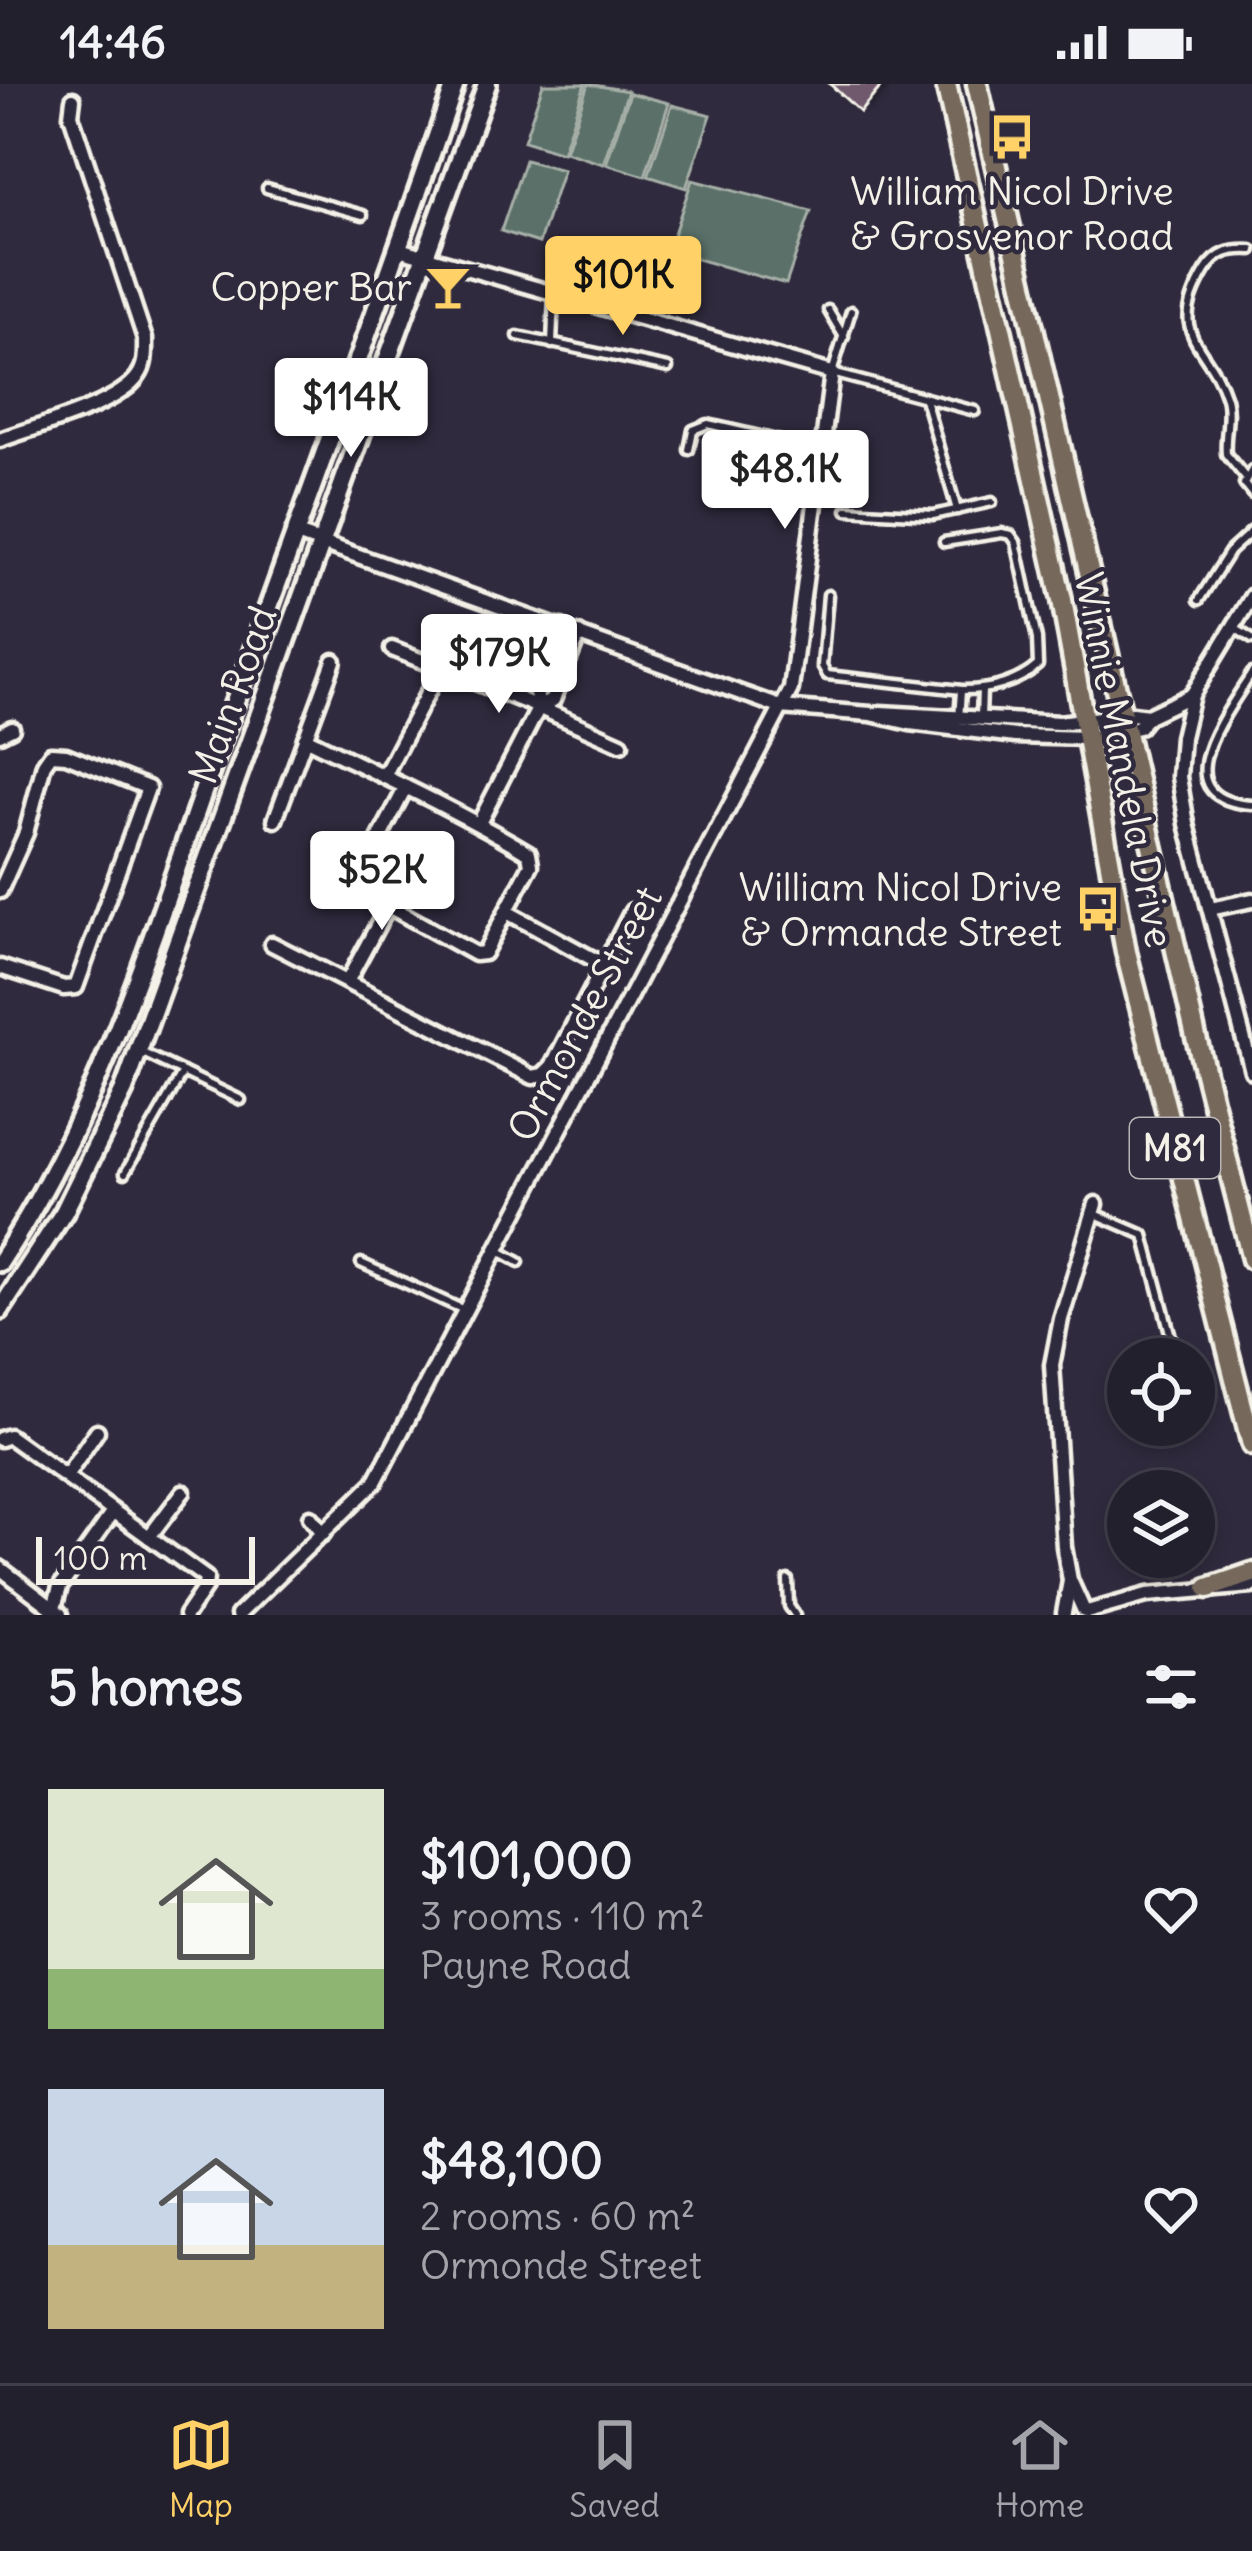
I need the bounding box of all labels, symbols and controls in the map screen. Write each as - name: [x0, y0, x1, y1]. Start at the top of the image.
- text: 14:46: [60, 14, 166, 70]
- bus stop icon: William Nicol Drive & Grosvenor Road: [987, 112, 1037, 162]
- place label: William Nicol Drive & Grosvenor Road: [850, 167, 1174, 261]
- pin: $101K: [539, 236, 707, 338]
- text: $101K: [572, 250, 674, 299]
- bar icon: Copper Bar: [423, 262, 473, 312]
- place label: Copper Bar: [210, 263, 412, 312]
- pin: $114K: [267, 358, 435, 460]
- text: $114K: [302, 372, 400, 421]
- pin: $48.1K: [687, 430, 883, 532]
- text: $48.1K: [729, 444, 841, 493]
- street label: Winnie Mandela Drive: [1064, 568, 1184, 952]
- street label: Main Road: [178, 599, 288, 791]
- pin: $179K: [415, 614, 583, 716]
- text: $179K: [448, 628, 550, 677]
- pin: $52K: [311, 831, 453, 933]
- text: $52K: [337, 845, 427, 894]
- place label: William Nicol Drive & Ormande Street: [739, 863, 1062, 957]
- street label: Ormonde Street: [497, 878, 673, 1150]
- bus stop icon: William Nicol Drive & Ormande Street: [1073, 884, 1123, 934]
- road number: M81: [1130, 1118, 1220, 1178]
- map controls: [1107, 1338, 1215, 1578]
- button: locate: [1107, 1338, 1215, 1446]
- button: layers: [1107, 1470, 1215, 1578]
- scale bar: [36, 1531, 255, 1584]
- text: 100 m: [54, 1537, 147, 1579]
- icon: filters: [1138, 1654, 1204, 1720]
- text: 5 homes: [48, 1655, 243, 1719]
- text: $101,000: [420, 1828, 633, 1892]
- icon: home: [144, 1837, 288, 1981]
- icon: heart: [1138, 1876, 1204, 1942]
- text: 3 rooms · 110 m²: [420, 1892, 705, 1941]
- text: Payne Road: [420, 1941, 631, 1990]
- text: $48,100: [420, 2128, 603, 2192]
- icon: home: [144, 2137, 288, 2281]
- icon: heart: [1138, 2176, 1204, 2242]
- text: 2 rooms · 60 m²: [420, 2192, 695, 2241]
- text: Ormonde Street: [420, 2241, 702, 2290]
- tab: Map: [168, 2412, 234, 2526]
- tab: Saved: [569, 2412, 660, 2526]
- tab: Home: [995, 2412, 1084, 2526]

